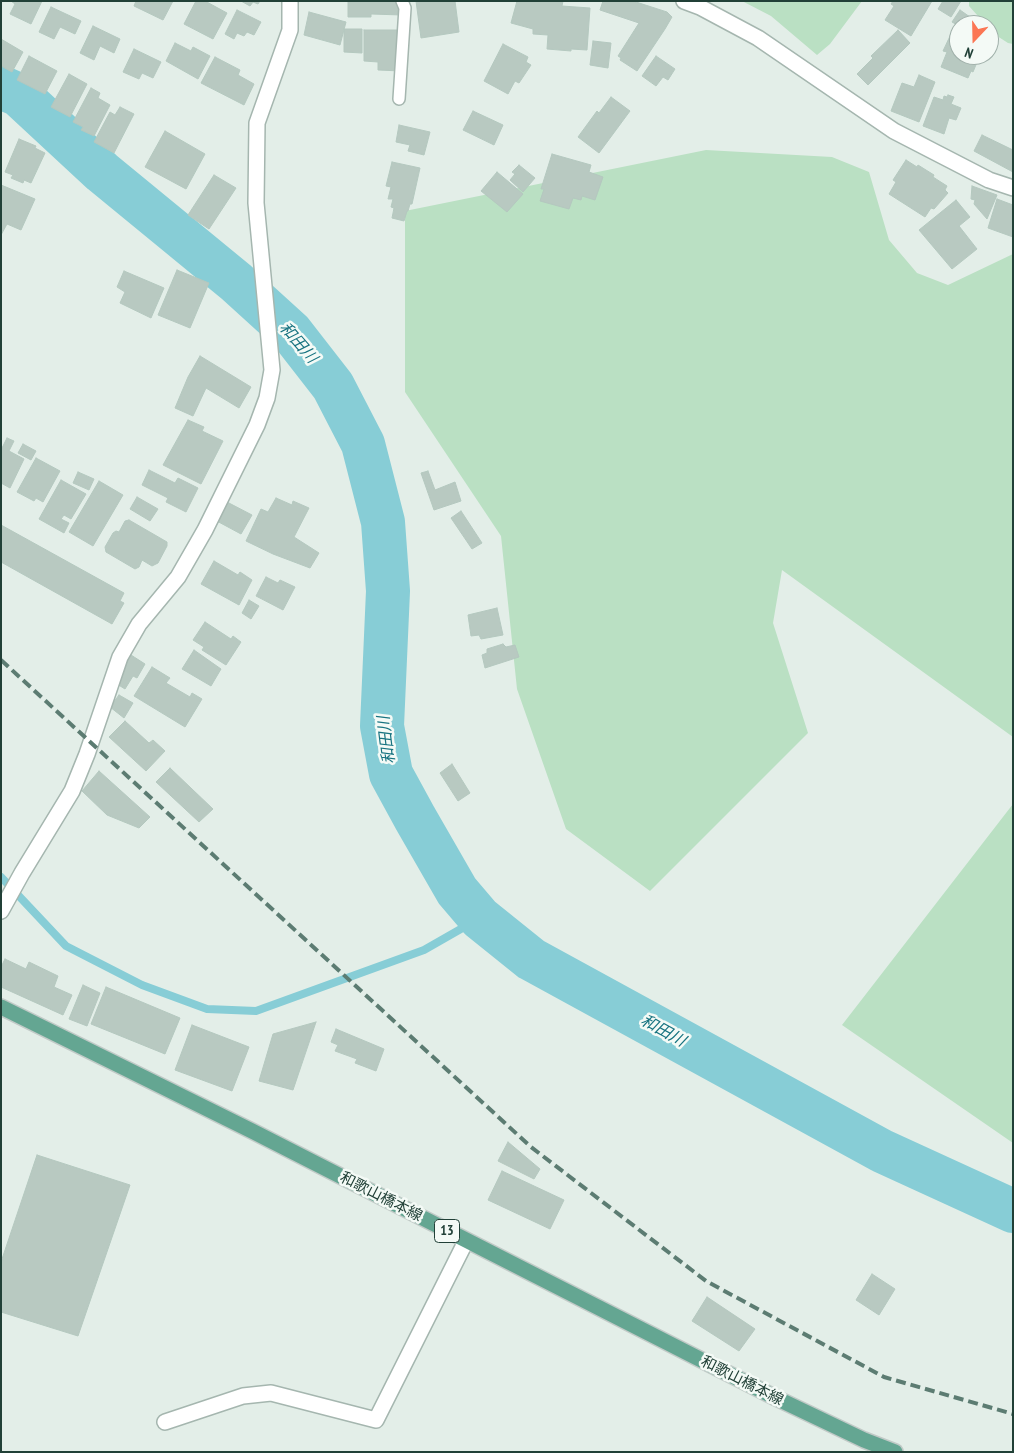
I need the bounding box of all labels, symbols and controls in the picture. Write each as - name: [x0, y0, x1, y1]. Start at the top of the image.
- north arrow: [949, 15, 999, 65]
- text: N: [962, 43, 976, 63]
- water label: 和田川: [275, 319, 321, 367]
- water label: 和田川: [375, 715, 399, 765]
- water label: 和田川: [637, 1011, 689, 1051]
- street label: 和歌山橋本線: [337, 1169, 425, 1225]
- road number: 13: [434, 1220, 460, 1242]
- street label: 和歌山橋本線: [698, 1353, 786, 1409]

